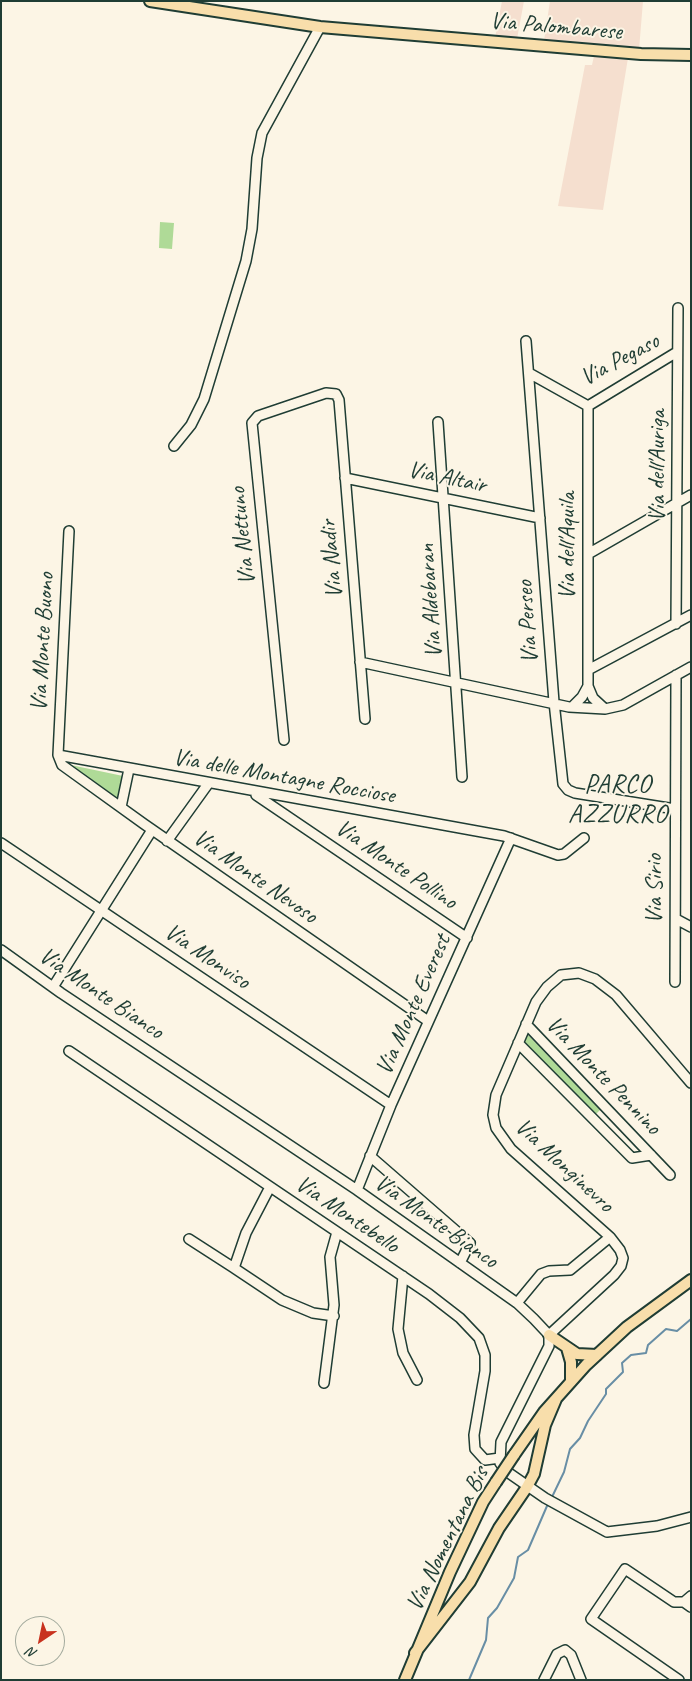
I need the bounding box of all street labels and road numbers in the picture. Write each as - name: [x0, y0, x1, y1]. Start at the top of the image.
- street label: Via Palombarese: [489, 7, 623, 47]
- street label: Via Pegaso: [576, 327, 664, 393]
- street label: Via dell'Auriga: [644, 410, 672, 522]
- street label: Via Altair: [405, 456, 489, 500]
- street label: Via Nettuno: [224, 486, 262, 586]
- street label: Via dell'Aquila: [554, 492, 582, 600]
- street label: Via Nadir: [314, 518, 350, 600]
- street label: Via Aldebaran: [413, 543, 449, 659]
- street label: Via Monte Buono: [25, 572, 61, 712]
- street label: Via Perseo: [511, 579, 545, 665]
- street label: Via delle Montagne Rocciose: [171, 743, 397, 811]
- street label: Via Monte Pollino: [330, 814, 462, 916]
- street label: Via Monte Nevoso: [187, 824, 323, 930]
- street label: Via Sirio: [641, 854, 669, 924]
- street label: Via Monviso: [159, 918, 255, 996]
- street label: Via Monte Everest: [370, 930, 458, 1080]
- street label: Via Monte Bianco: [33, 942, 169, 1046]
- street label: Via Monte Pennino: [539, 1011, 667, 1141]
- street label: Via Monginevro: [509, 1113, 619, 1219]
- street label: Via Monte Bianco: [369, 1169, 503, 1275]
- street label: Via Montebello: [290, 1170, 404, 1260]
- street label: Via Nomentana Bis: [401, 1462, 495, 1616]

